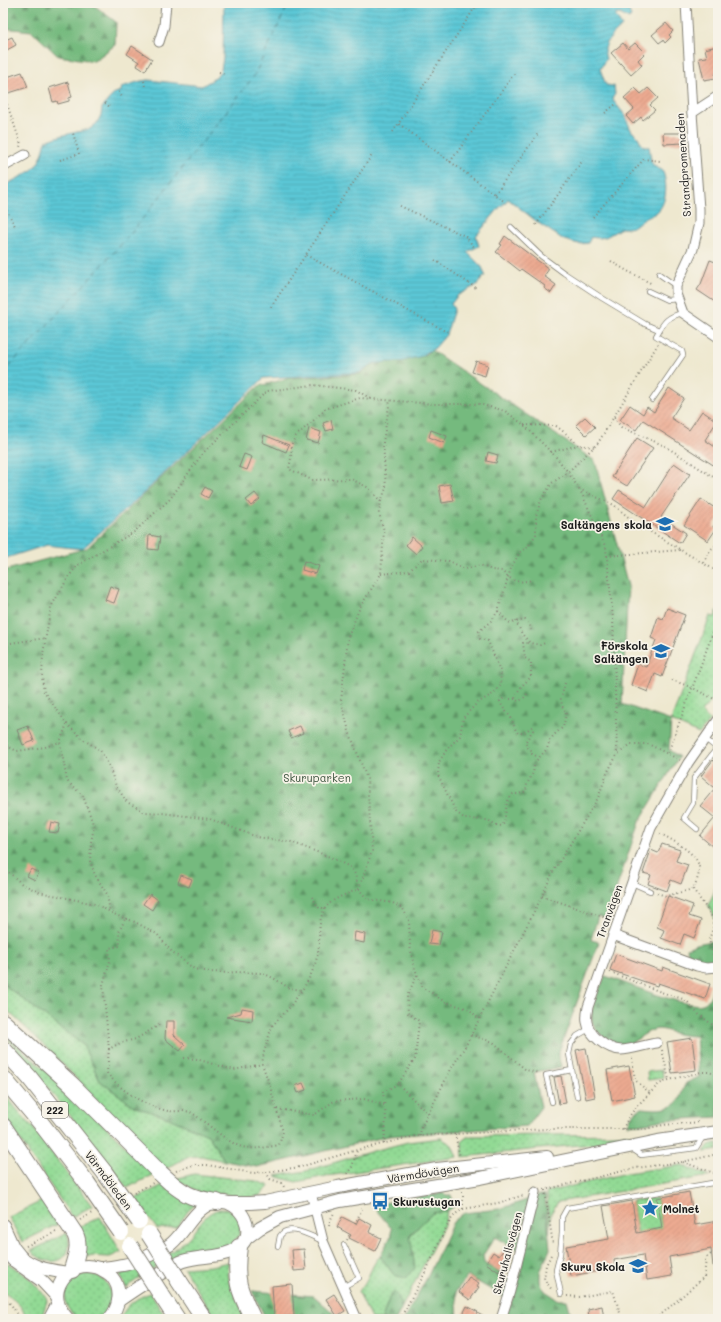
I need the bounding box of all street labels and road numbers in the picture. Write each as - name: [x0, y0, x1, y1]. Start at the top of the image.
- street label: Strandpromenaden: [672, 113, 694, 217]
- street label: Tranvägen: [592, 882, 626, 940]
- road number: 222: [42, 1102, 68, 1118]
- street label: Värmdöleden: [82, 1147, 136, 1213]
- street label: Värmdövägen: [386, 1160, 460, 1186]
- street label: Skuruhallsvägen: [489, 1210, 525, 1296]

